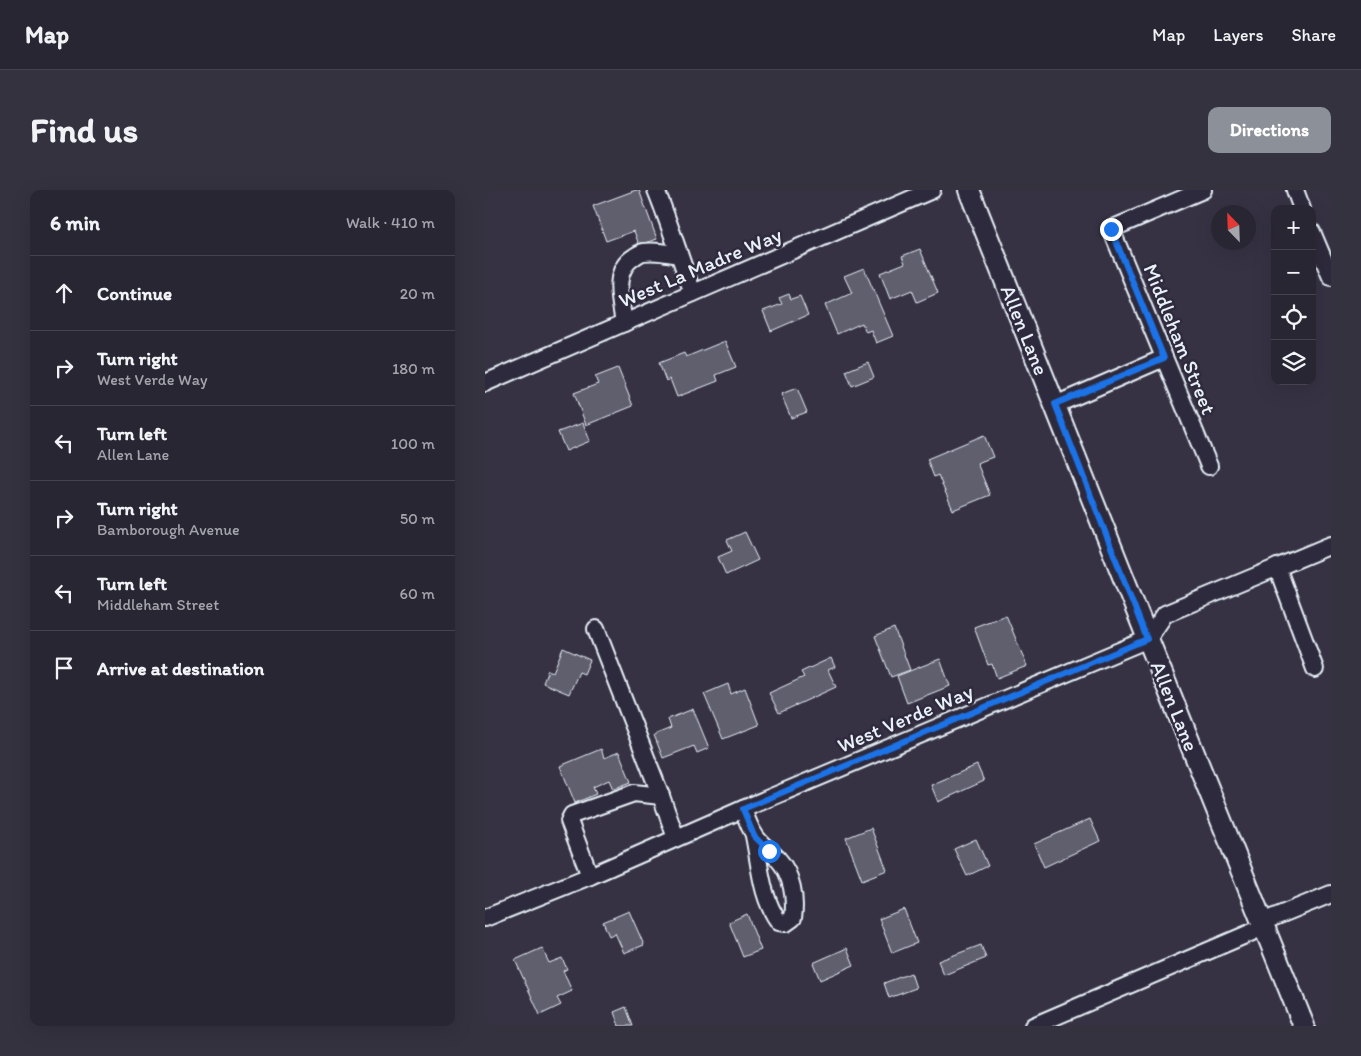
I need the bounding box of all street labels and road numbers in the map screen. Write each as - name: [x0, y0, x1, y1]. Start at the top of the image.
- street label: West La Madre Way: [615, 221, 785, 313]
- street label: Middleham Street: [1138, 260, 1222, 418]
- street label: Allen Lane: [996, 281, 1054, 379]
- street label: Allen Lane: [1146, 657, 1204, 755]
- street label: West Verde Way: [833, 678, 977, 758]

